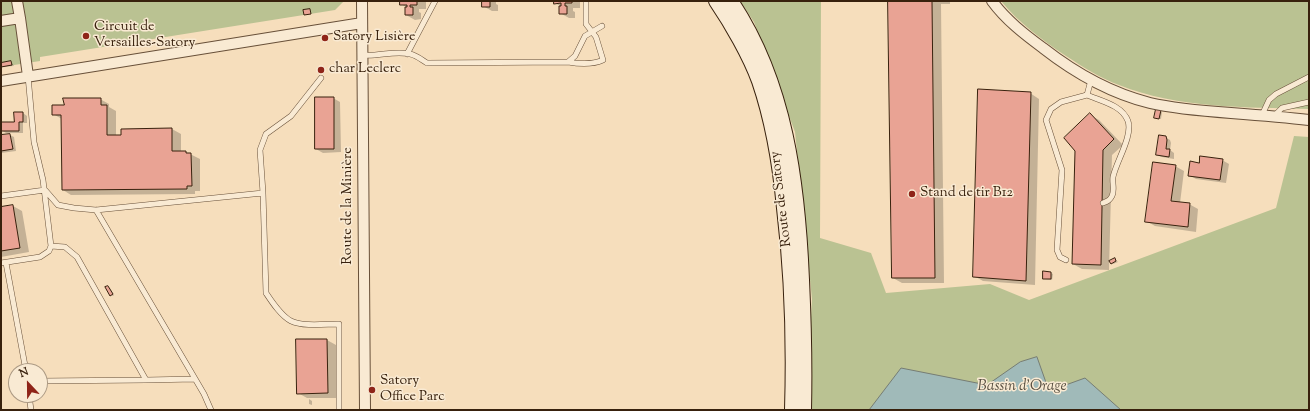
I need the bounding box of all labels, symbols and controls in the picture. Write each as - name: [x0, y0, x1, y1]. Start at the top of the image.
- place label: Circuit de Versailles-Satory: [94, 20, 195, 52]
- place label: Satory Lisière: [333, 30, 415, 46]
- marker: Circuit de Versailles-Satory: [81, 31, 91, 41]
- marker: Satory Lisière: [320, 33, 330, 43]
- place label: char Leclerc: [329, 62, 401, 78]
- marker: char Leclerc: [316, 65, 326, 75]
- street label: Route de la Minière: [341, 147, 357, 265]
- street label: Route de Satory: [768, 150, 796, 248]
- place label: Stand de tir B12: [920, 186, 1013, 202]
- marker: Stand de tir B12: [907, 189, 917, 199]
- north arrow: [8, 363, 48, 403]
- text: N: [17, 364, 31, 382]
- place label: Satory Office Parc: [380, 374, 445, 406]
- water label: Bassin d'Orage: [978, 378, 1066, 396]
- marker: Satory Office Parc: [367, 385, 377, 395]

